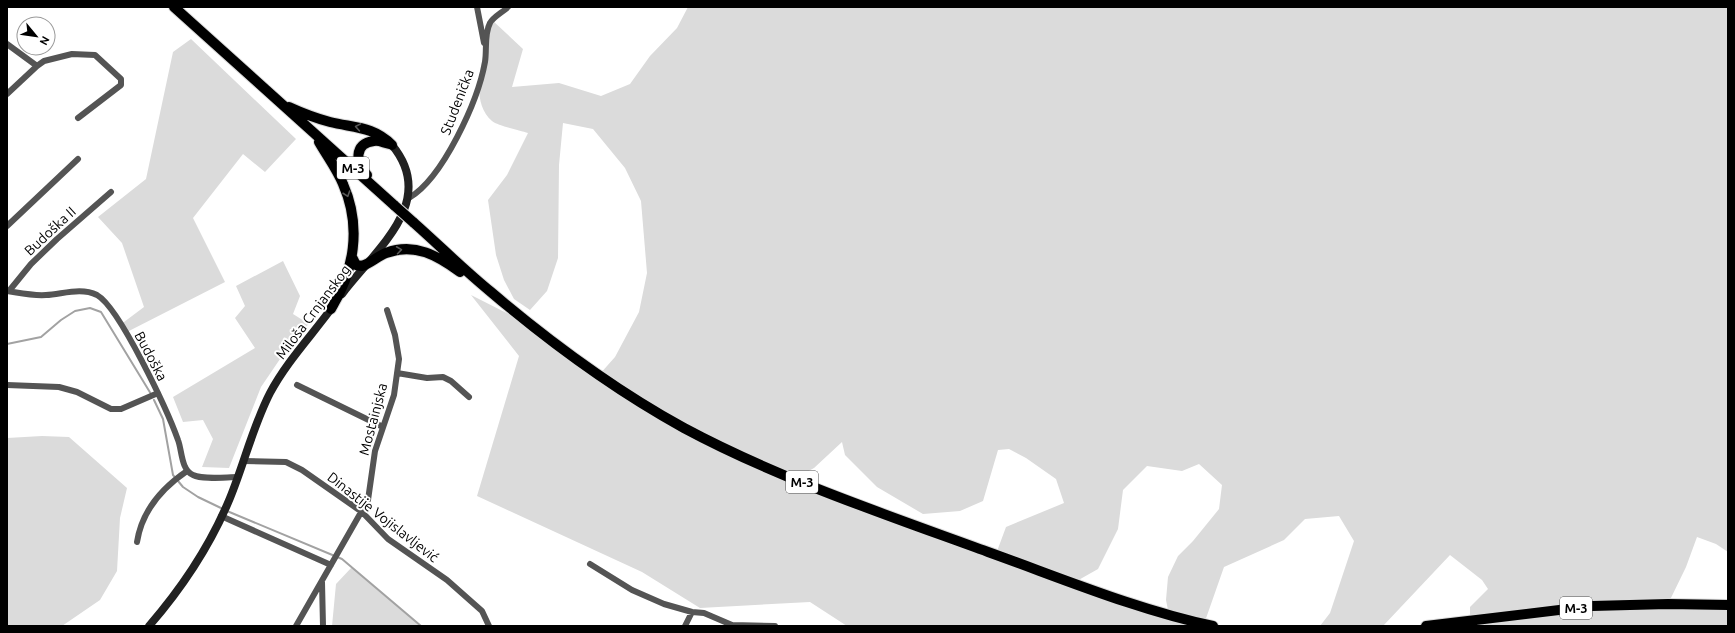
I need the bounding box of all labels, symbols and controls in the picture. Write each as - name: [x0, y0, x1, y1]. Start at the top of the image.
- north arrow: [16, 16, 56, 56]
- text: N: [38, 34, 52, 47]
- street label: Studenička: [437, 67, 477, 137]
- one-way arrow: [355, 124, 362, 132]
- road number: M-3: [337, 157, 369, 179]
- one-way arrow: [342, 190, 351, 197]
- street label: Budoška II: [21, 203, 79, 259]
- one-way arrow: [396, 246, 402, 255]
- street label: Miloša Crnjanskog: [272, 262, 354, 362]
- street label: Budoška: [131, 329, 171, 383]
- street label: Mostainjska: [356, 381, 390, 457]
- street label: Dinastije Vojislavljević: [324, 469, 442, 566]
- road number: M-3: [786, 471, 818, 493]
- road number: M-3: [1560, 597, 1592, 619]

